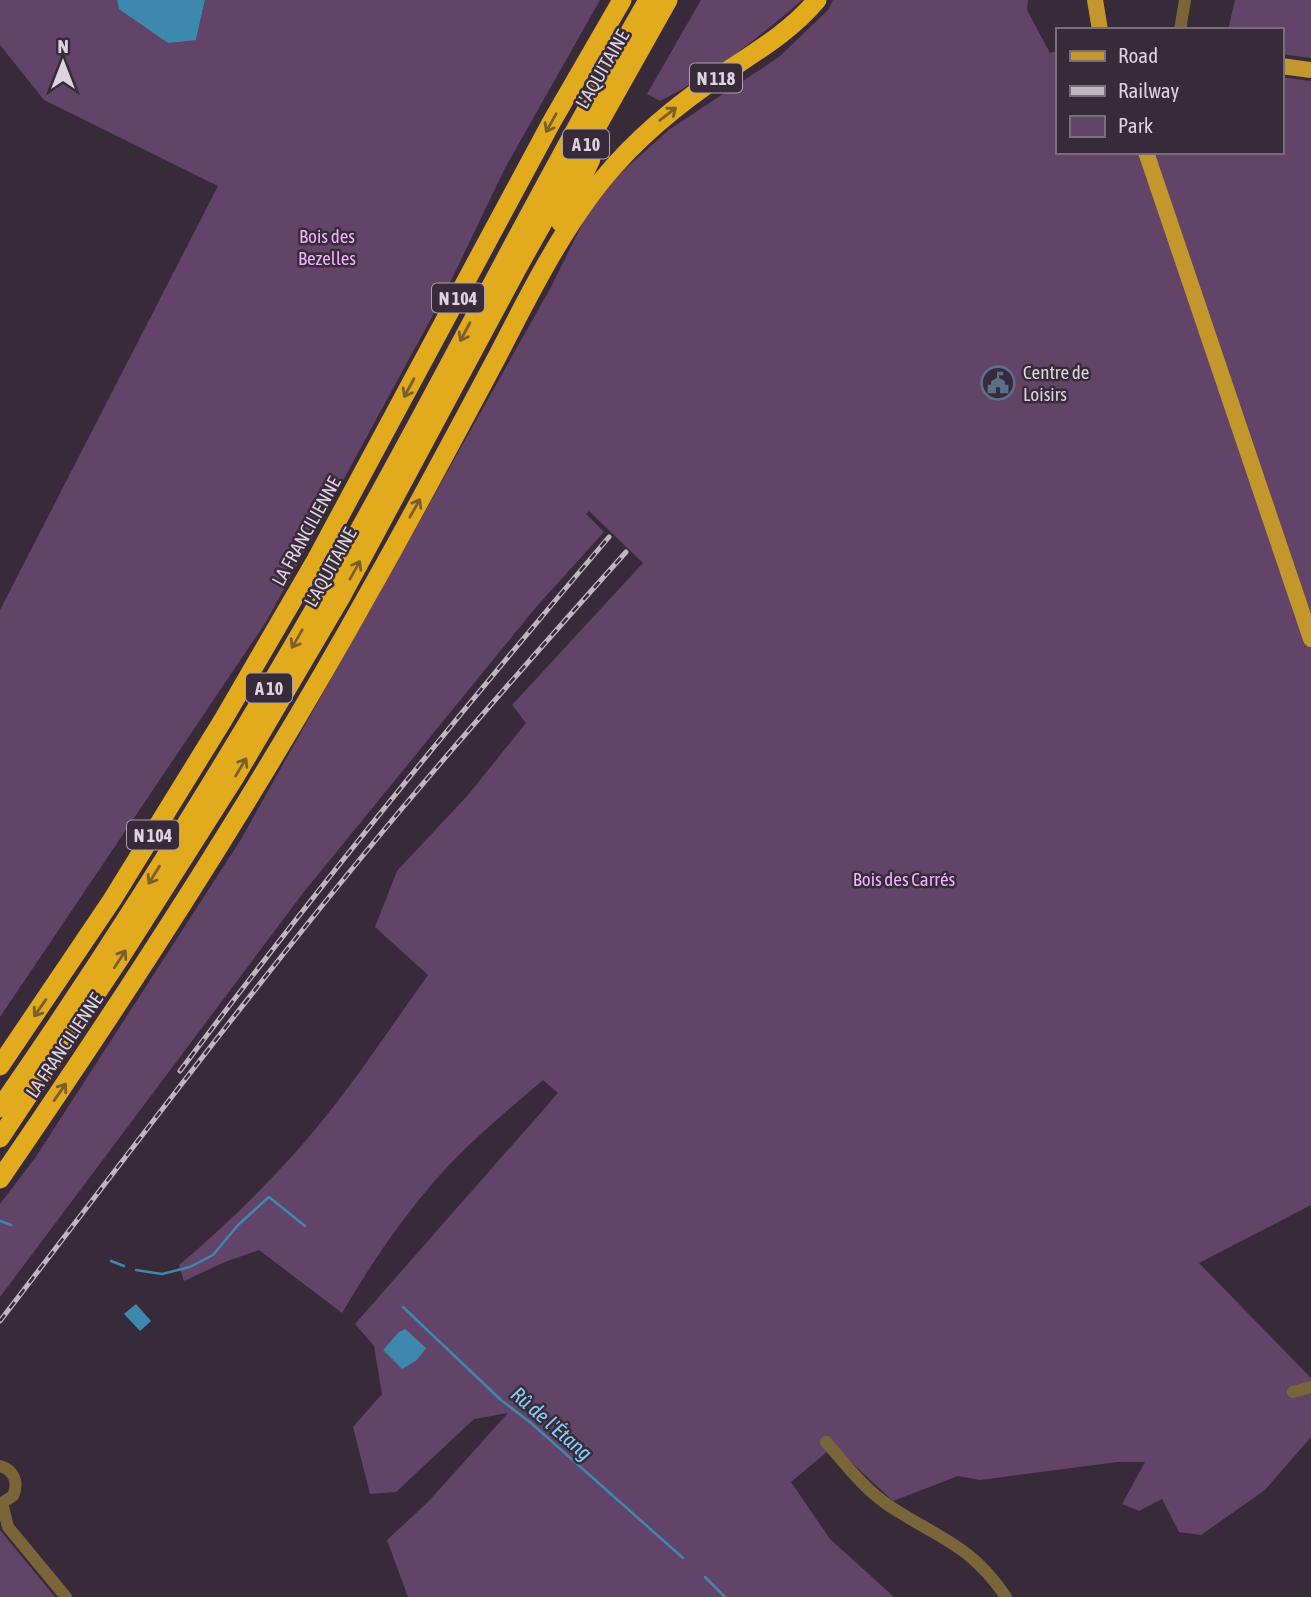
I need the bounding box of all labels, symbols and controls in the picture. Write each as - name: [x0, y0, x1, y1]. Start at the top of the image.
- street label: L'AQUITAINE: [571, 26, 633, 112]
- north arrow: [28, 28, 98, 98]
- legend: [1056, 28, 1283, 154]
- text: N: [57, 35, 69, 57]
- text: Road: [1118, 43, 1158, 67]
- road number: N 118: [690, 64, 742, 92]
- text: Railway: [1118, 78, 1180, 102]
- one-way arrow: [658, 106, 676, 122]
- one-way arrow: [544, 112, 557, 133]
- text: Park: [1118, 113, 1153, 137]
- road number: A 10: [563, 130, 609, 159]
- park label: Bois des Bezelles: [298, 225, 356, 269]
- road number: N 104: [432, 284, 484, 312]
- one-way arrow: [458, 321, 472, 341]
- place label: Centre de Loisirs: [1023, 361, 1089, 405]
- public building icon: Centre de Loisirs: [979, 364, 1017, 402]
- one-way arrow: [402, 378, 416, 398]
- street label: LA FRANCILIENNE: [267, 473, 345, 589]
- one-way arrow: [409, 499, 423, 519]
- street label: L'AQUITAINE: [299, 524, 361, 610]
- one-way arrow: [349, 560, 363, 581]
- one-way arrow: [290, 628, 304, 648]
- road number: A 10: [246, 674, 292, 702]
- one-way arrow: [234, 757, 248, 777]
- road number: N 104: [127, 820, 179, 850]
- one-way arrow: [147, 865, 161, 885]
- park label: Bois des Carrés: [853, 868, 956, 890]
- one-way arrow: [112, 950, 127, 969]
- street label: LA FRANCILIENNE: [21, 989, 107, 1101]
- one-way arrow: [33, 998, 47, 1017]
- one-way arrow: [53, 1083, 67, 1102]
- water label: Rû de l'Étang: [507, 1381, 597, 1465]

